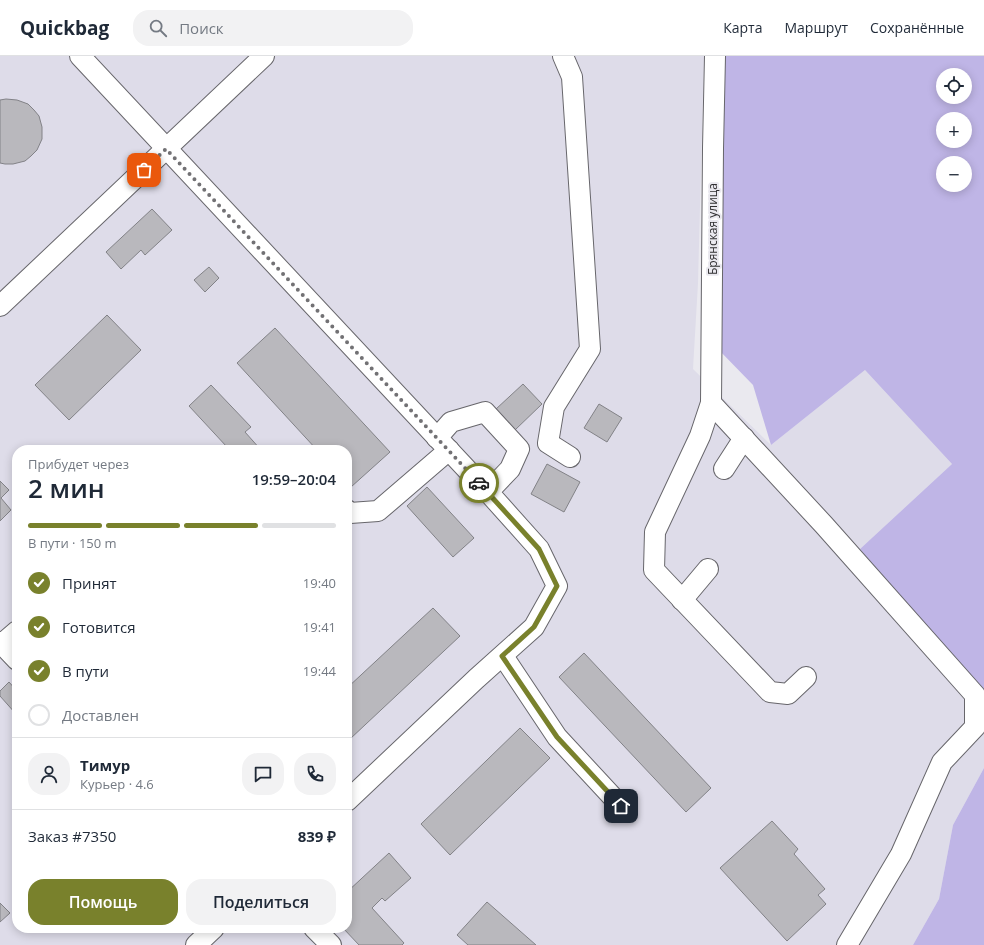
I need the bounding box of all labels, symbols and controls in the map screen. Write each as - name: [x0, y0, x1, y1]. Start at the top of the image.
- search box: [133, 10, 413, 46]
- text: Quickbag: [20, 15, 109, 41]
- icon: search: [147, 17, 169, 39]
- text: Поиск: [179, 18, 224, 38]
- text: Карта: [723, 18, 762, 37]
- text: Маршрут: [784, 18, 848, 37]
- text: Сохранённые: [870, 18, 964, 37]
- map controls: [936, 68, 972, 192]
- button: locate: [936, 68, 972, 104]
- button: +: [936, 112, 972, 148]
- pin: [127, 153, 161, 187]
- button: −: [936, 156, 972, 192]
- icon: bag: [133, 159, 155, 181]
- street label: Брянская улица: [704, 183, 721, 275]
- text: Прибудет через: [28, 455, 129, 473]
- courier: [459, 463, 499, 503]
- text: 19:59–20:04: [252, 469, 336, 489]
- text: 2 мин: [28, 470, 105, 506]
- icon: car: [468, 472, 490, 494]
- text: В пути · 150 m: [28, 534, 117, 552]
- icon: check: [28, 572, 50, 594]
- text: Принят: [62, 573, 117, 593]
- text: 19:40: [303, 574, 336, 592]
- icon: check: [28, 616, 50, 638]
- text: Готовится: [62, 617, 136, 637]
- text: 19:41: [303, 618, 336, 636]
- icon: check: [28, 660, 50, 682]
- text: В пути: [62, 661, 109, 681]
- text: 19:44: [303, 662, 336, 680]
- text: Доставлен: [62, 705, 139, 725]
- button: person: [28, 753, 70, 795]
- button: chat: [242, 753, 284, 795]
- button: phone: [294, 753, 336, 795]
- text: Тимур: [80, 755, 130, 775]
- text: Курьер · 4.6: [80, 775, 154, 793]
- pin: [604, 789, 638, 823]
- icon: home: [610, 795, 632, 817]
- text: Заказ #7350: [28, 826, 116, 846]
- text: 839 ₽: [298, 826, 336, 846]
- button: Помощь: [28, 879, 178, 925]
- button: Поделиться: [186, 879, 336, 925]

